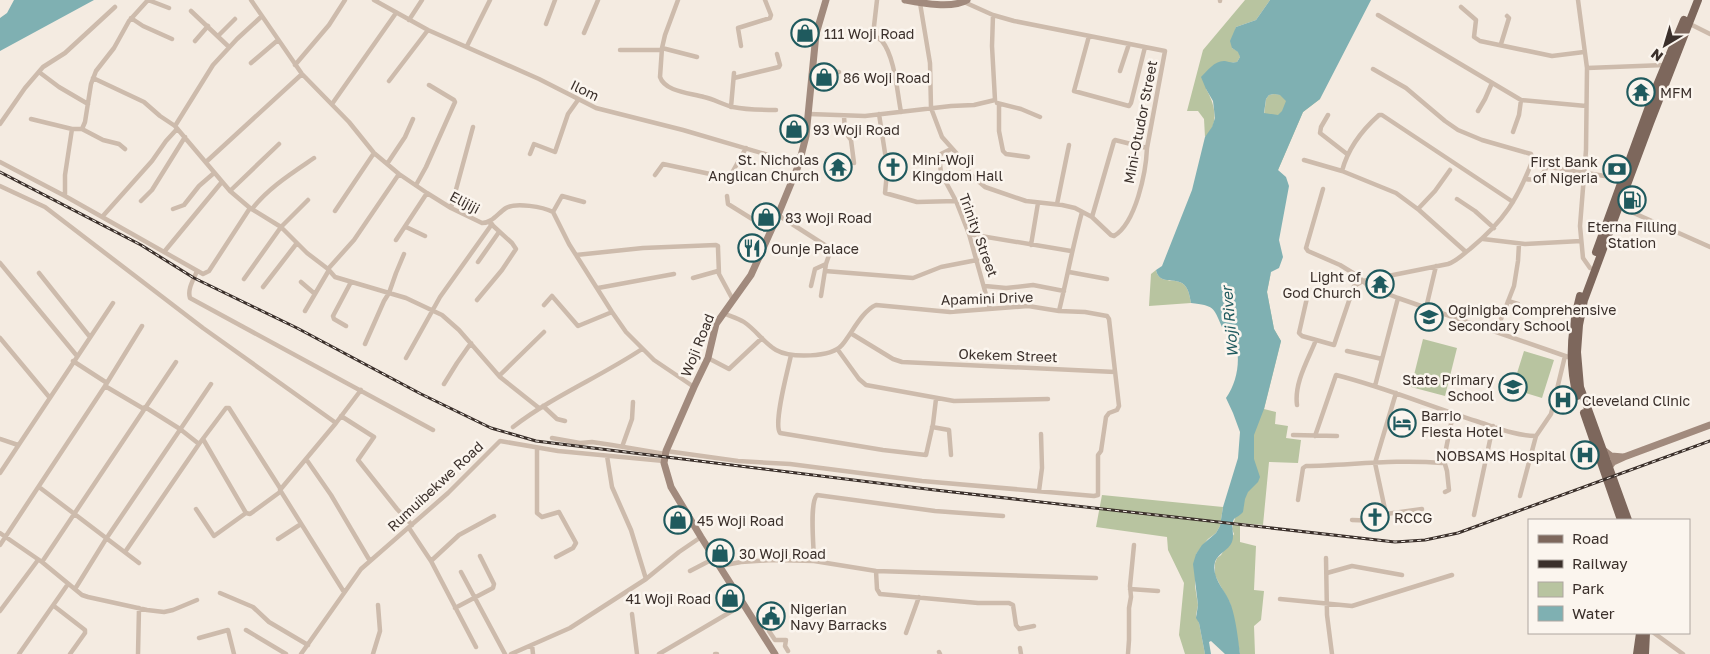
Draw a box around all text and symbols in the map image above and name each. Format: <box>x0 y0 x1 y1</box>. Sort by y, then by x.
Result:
shop icon: 111 Woji Road <box>790 18 820 48</box>
north arrow <box>1640 20 1690 70</box>
place label: 111 Woji Road <box>824 25 914 42</box>
text: N <box>1647 46 1666 66</box>
street label: Mini-Otudor Street <box>1120 59 1160 185</box>
shop icon: 86 Woji Road <box>809 62 839 92</box>
place label: 86 Woji Road <box>843 69 930 86</box>
street label: Ilom <box>568 76 602 104</box>
temple icon: MFM <box>1626 77 1656 107</box>
place label: MFM <box>1660 84 1692 101</box>
shop icon: 93 Woji Road <box>779 114 809 144</box>
place label: 93 Woji Road <box>813 121 900 138</box>
place label: St. Nicholas Anglican Church <box>708 151 819 184</box>
place label: Mini-Woji Kingdom Hall <box>912 151 1003 184</box>
temple icon: St. Nicholas Anglican Church <box>823 152 853 182</box>
church icon: Mini-Woji Kingdom Hall <box>878 152 908 182</box>
place label: First Bank of Nigeria <box>1530 153 1598 186</box>
bank icon: First Bank of Nigeria <box>1602 154 1632 184</box>
fuel station icon: Eterna Filling Station <box>1617 185 1647 215</box>
street label: Elijiji <box>447 187 483 217</box>
street label: Trinity Street <box>956 191 1002 279</box>
shop icon: 83 Woji Road <box>751 202 781 232</box>
place label: 83 Woji Road <box>785 209 872 226</box>
place label: Eterna Filling Station <box>1587 218 1677 251</box>
restaurant icon: Ounje Palace <box>737 233 767 263</box>
place label: Ounje Palace <box>771 240 859 257</box>
place label: Light of God Church <box>1282 268 1361 301</box>
temple icon: Light of God Church <box>1365 269 1395 299</box>
water label: Woji River <box>1217 283 1242 358</box>
street label: Apamini Drive <box>940 288 1034 308</box>
place label: Oginigba Comprehensive Secondary School <box>1448 301 1616 334</box>
school or university icon: Oginigba Comprehensive Secondary School <box>1414 302 1444 332</box>
street label: Woji Road <box>677 311 717 379</box>
street label: Okekem Street <box>958 345 1058 365</box>
place label: State Primary School <box>1402 371 1494 404</box>
school or university icon: State Primary School <box>1498 372 1528 402</box>
hospital icon: Cleveland Clinic <box>1548 385 1578 415</box>
place label: Cleveland Clinic <box>1582 392 1691 409</box>
place label: Barrio Fiesta Hotel <box>1421 407 1503 440</box>
hotel icon: Barrio Fiesta Hotel <box>1387 408 1417 438</box>
street label: Rumuibekwe Road <box>384 437 486 535</box>
hospital icon: NOBSAMS Hospital <box>1570 440 1600 470</box>
place label: NOBSAMS Hospital <box>1436 447 1566 464</box>
church icon: RCCG <box>1360 502 1390 532</box>
shop icon: 45 Woji Road <box>663 505 693 535</box>
place label: RCCG <box>1394 509 1433 526</box>
place label: 45 Woji Road <box>697 512 784 529</box>
legend <box>1528 519 1690 634</box>
text: Road <box>1572 529 1609 547</box>
shop icon: 30 Woji Road <box>705 538 735 568</box>
place label: 30 Woji Road <box>739 545 826 562</box>
text: Railway <box>1572 554 1628 572</box>
text: Park <box>1572 579 1605 597</box>
shop icon: 41 Woji Road <box>715 583 745 613</box>
place label: 41 Woji Road <box>626 590 711 607</box>
place label: Nigerian Navy Barracks <box>790 600 887 633</box>
public building icon: Nigerian Navy Barracks <box>756 601 786 631</box>
text: Water <box>1572 604 1615 622</box>

